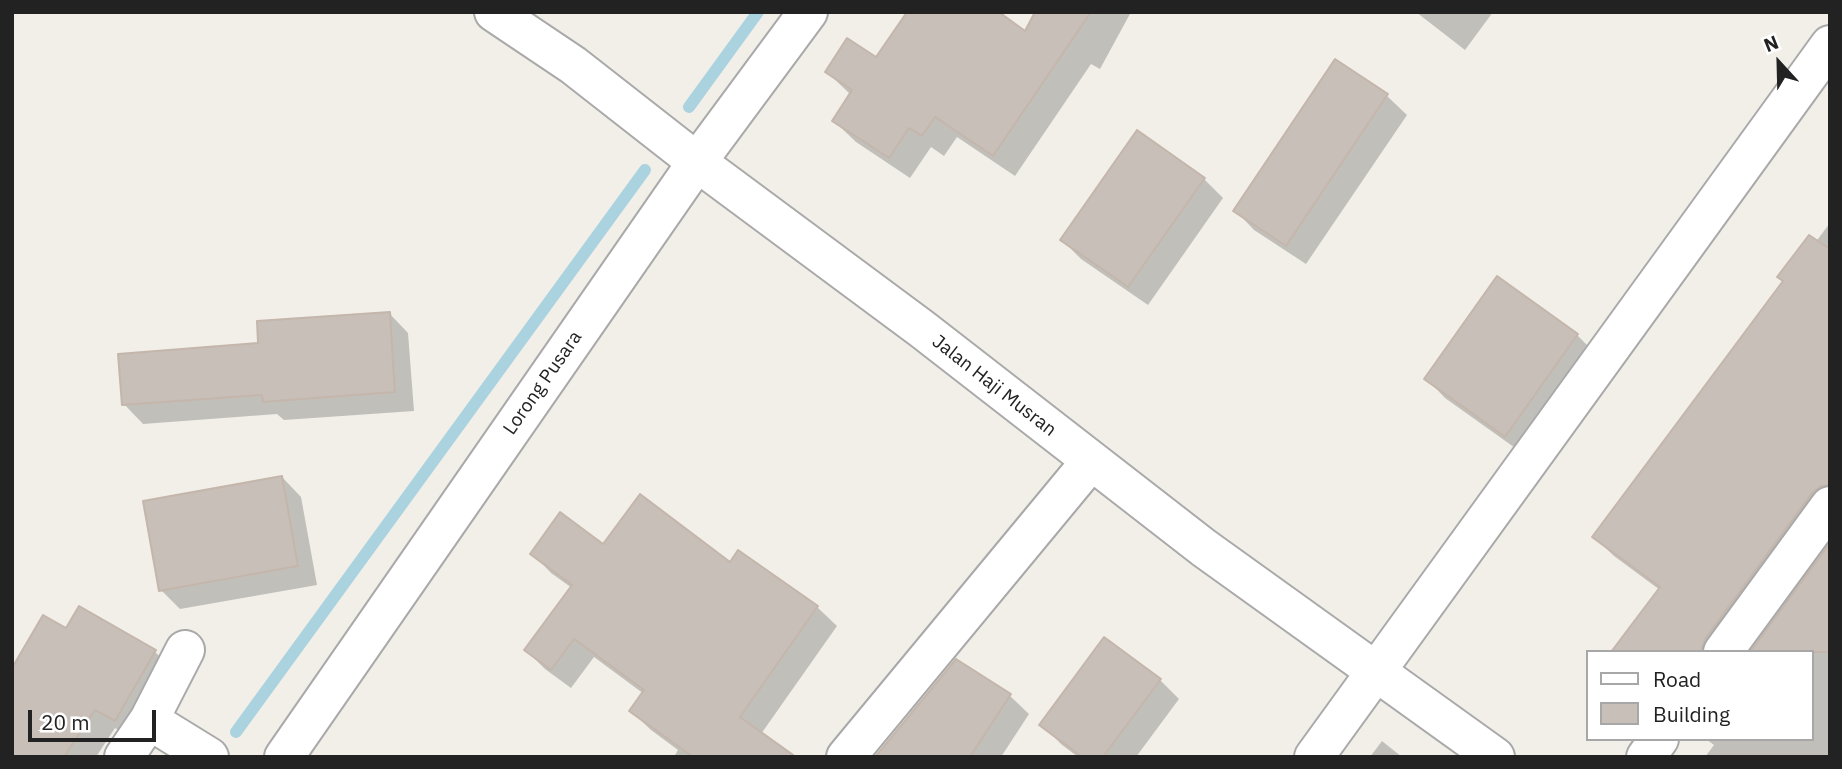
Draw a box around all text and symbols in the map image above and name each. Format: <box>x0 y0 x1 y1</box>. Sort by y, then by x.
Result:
north arrow <box>1744 28 1814 98</box>
text: N <box>1760 30 1782 57</box>
street label: Lorong Pusara <box>499 327 587 439</box>
street label: Jalan Haji Musran <box>927 330 1061 442</box>
legend <box>1587 650 1814 741</box>
text: Road <box>1653 665 1701 693</box>
scale bar <box>32 696 159 740</box>
text: Building <box>1653 700 1730 728</box>
text: 20 m <box>41 708 90 736</box>

